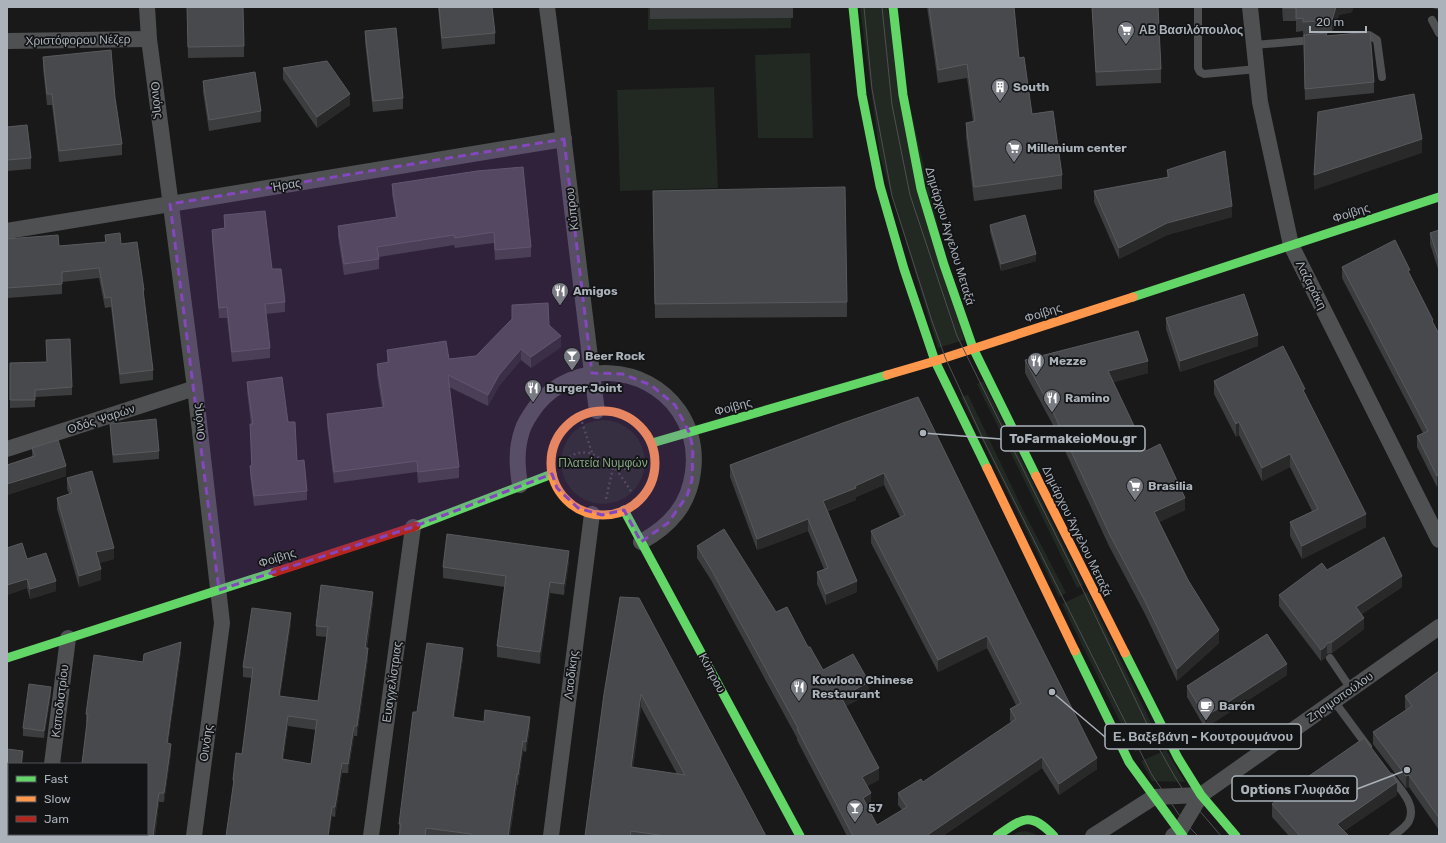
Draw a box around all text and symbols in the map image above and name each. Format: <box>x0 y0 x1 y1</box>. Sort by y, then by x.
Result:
scale bar <box>1310 8 1366 34</box>
text: 20 m <box>1316 15 1344 29</box>
supermarket icon: ΑΒ Βασιλόπουλος <box>1116 20 1136 45</box>
place label: ΑΒ Βασιλόπουλος <box>1139 23 1243 37</box>
street label: Χριστόφορου Νέζερ <box>25 32 131 48</box>
building icon: South <box>990 77 1010 102</box>
place label: South <box>1013 80 1050 94</box>
street label: Οινόης <box>148 81 166 119</box>
supermarket icon: Millenium center <box>1004 138 1024 163</box>
place label: Millenium center <box>1027 141 1127 155</box>
street label: Δημάρχου Άγγελου Μεταξά <box>922 165 978 307</box>
street label: Ήρας <box>269 176 302 194</box>
street label: Κύπρου <box>562 187 582 231</box>
street label: Φοίβης <box>1331 200 1372 226</box>
street label: Λαζαράκη <box>1293 258 1329 312</box>
restaurant icon: Amigos <box>550 281 570 306</box>
place label: Amigos <box>573 284 618 298</box>
street label: Φοίβης <box>1023 300 1064 326</box>
bar icon: Beer Rock <box>562 346 582 371</box>
place label: Beer Rock <box>585 349 645 363</box>
restaurant icon: Mezze <box>1026 351 1046 376</box>
place label: Mezze <box>1049 354 1086 368</box>
restaurant icon: Burger Joint <box>523 378 543 403</box>
place label: Burger Joint <box>546 381 623 395</box>
restaurant icon: Ramino <box>1042 388 1062 413</box>
place label: Ramino <box>1065 391 1110 405</box>
street label: Φοίβης <box>713 395 754 419</box>
street label: Οδóς Ψαρών <box>65 401 137 437</box>
street label: Οινόης <box>190 403 208 441</box>
callout: ToFarmakeioMou.gr <box>1001 426 1145 451</box>
text: ToFarmakeioMou.gr <box>1009 431 1137 446</box>
park label: Πλατεία Νυμφών <box>558 456 648 470</box>
street label: Δημάρχου Άγγελου Μεταξά <box>1039 463 1115 599</box>
supermarket icon: Brasilia <box>1125 476 1145 501</box>
place label: Brasilia <box>1148 479 1193 493</box>
street label: Φοίβης <box>257 545 298 571</box>
street label: Ευαγγελίστριας <box>379 640 405 724</box>
street label: Λαοδίκης <box>561 649 581 700</box>
street label: Κύπρου <box>696 651 728 695</box>
street label: Καποδιστρίου <box>49 664 71 738</box>
street label: Ζησιμοπούλου <box>1304 669 1376 725</box>
place label: Kowloon Chinese Restaurant <box>812 673 913 701</box>
restaurant icon: Kowloon Chinese Restaurant <box>789 677 809 702</box>
cafe icon: Barón <box>1196 696 1216 721</box>
place label: Barón <box>1219 699 1255 713</box>
street label: Οινόης <box>196 723 216 762</box>
callout: Ε. Βαξεβάνη - Κουτρουμάνου <box>1105 724 1301 749</box>
text: Ε. Βαξεβάνη - Κουτρουμάνου <box>1113 729 1293 744</box>
legend <box>8 763 148 835</box>
text: Fast <box>44 772 68 786</box>
callout: Options Γλυφάδα <box>1232 776 1357 801</box>
text: Options Γλυφάδα <box>1240 782 1350 797</box>
text: Slow <box>44 792 71 806</box>
bar icon: 57 <box>845 798 865 823</box>
place label: 57 <box>868 801 883 815</box>
text: Jam <box>44 812 69 826</box>

